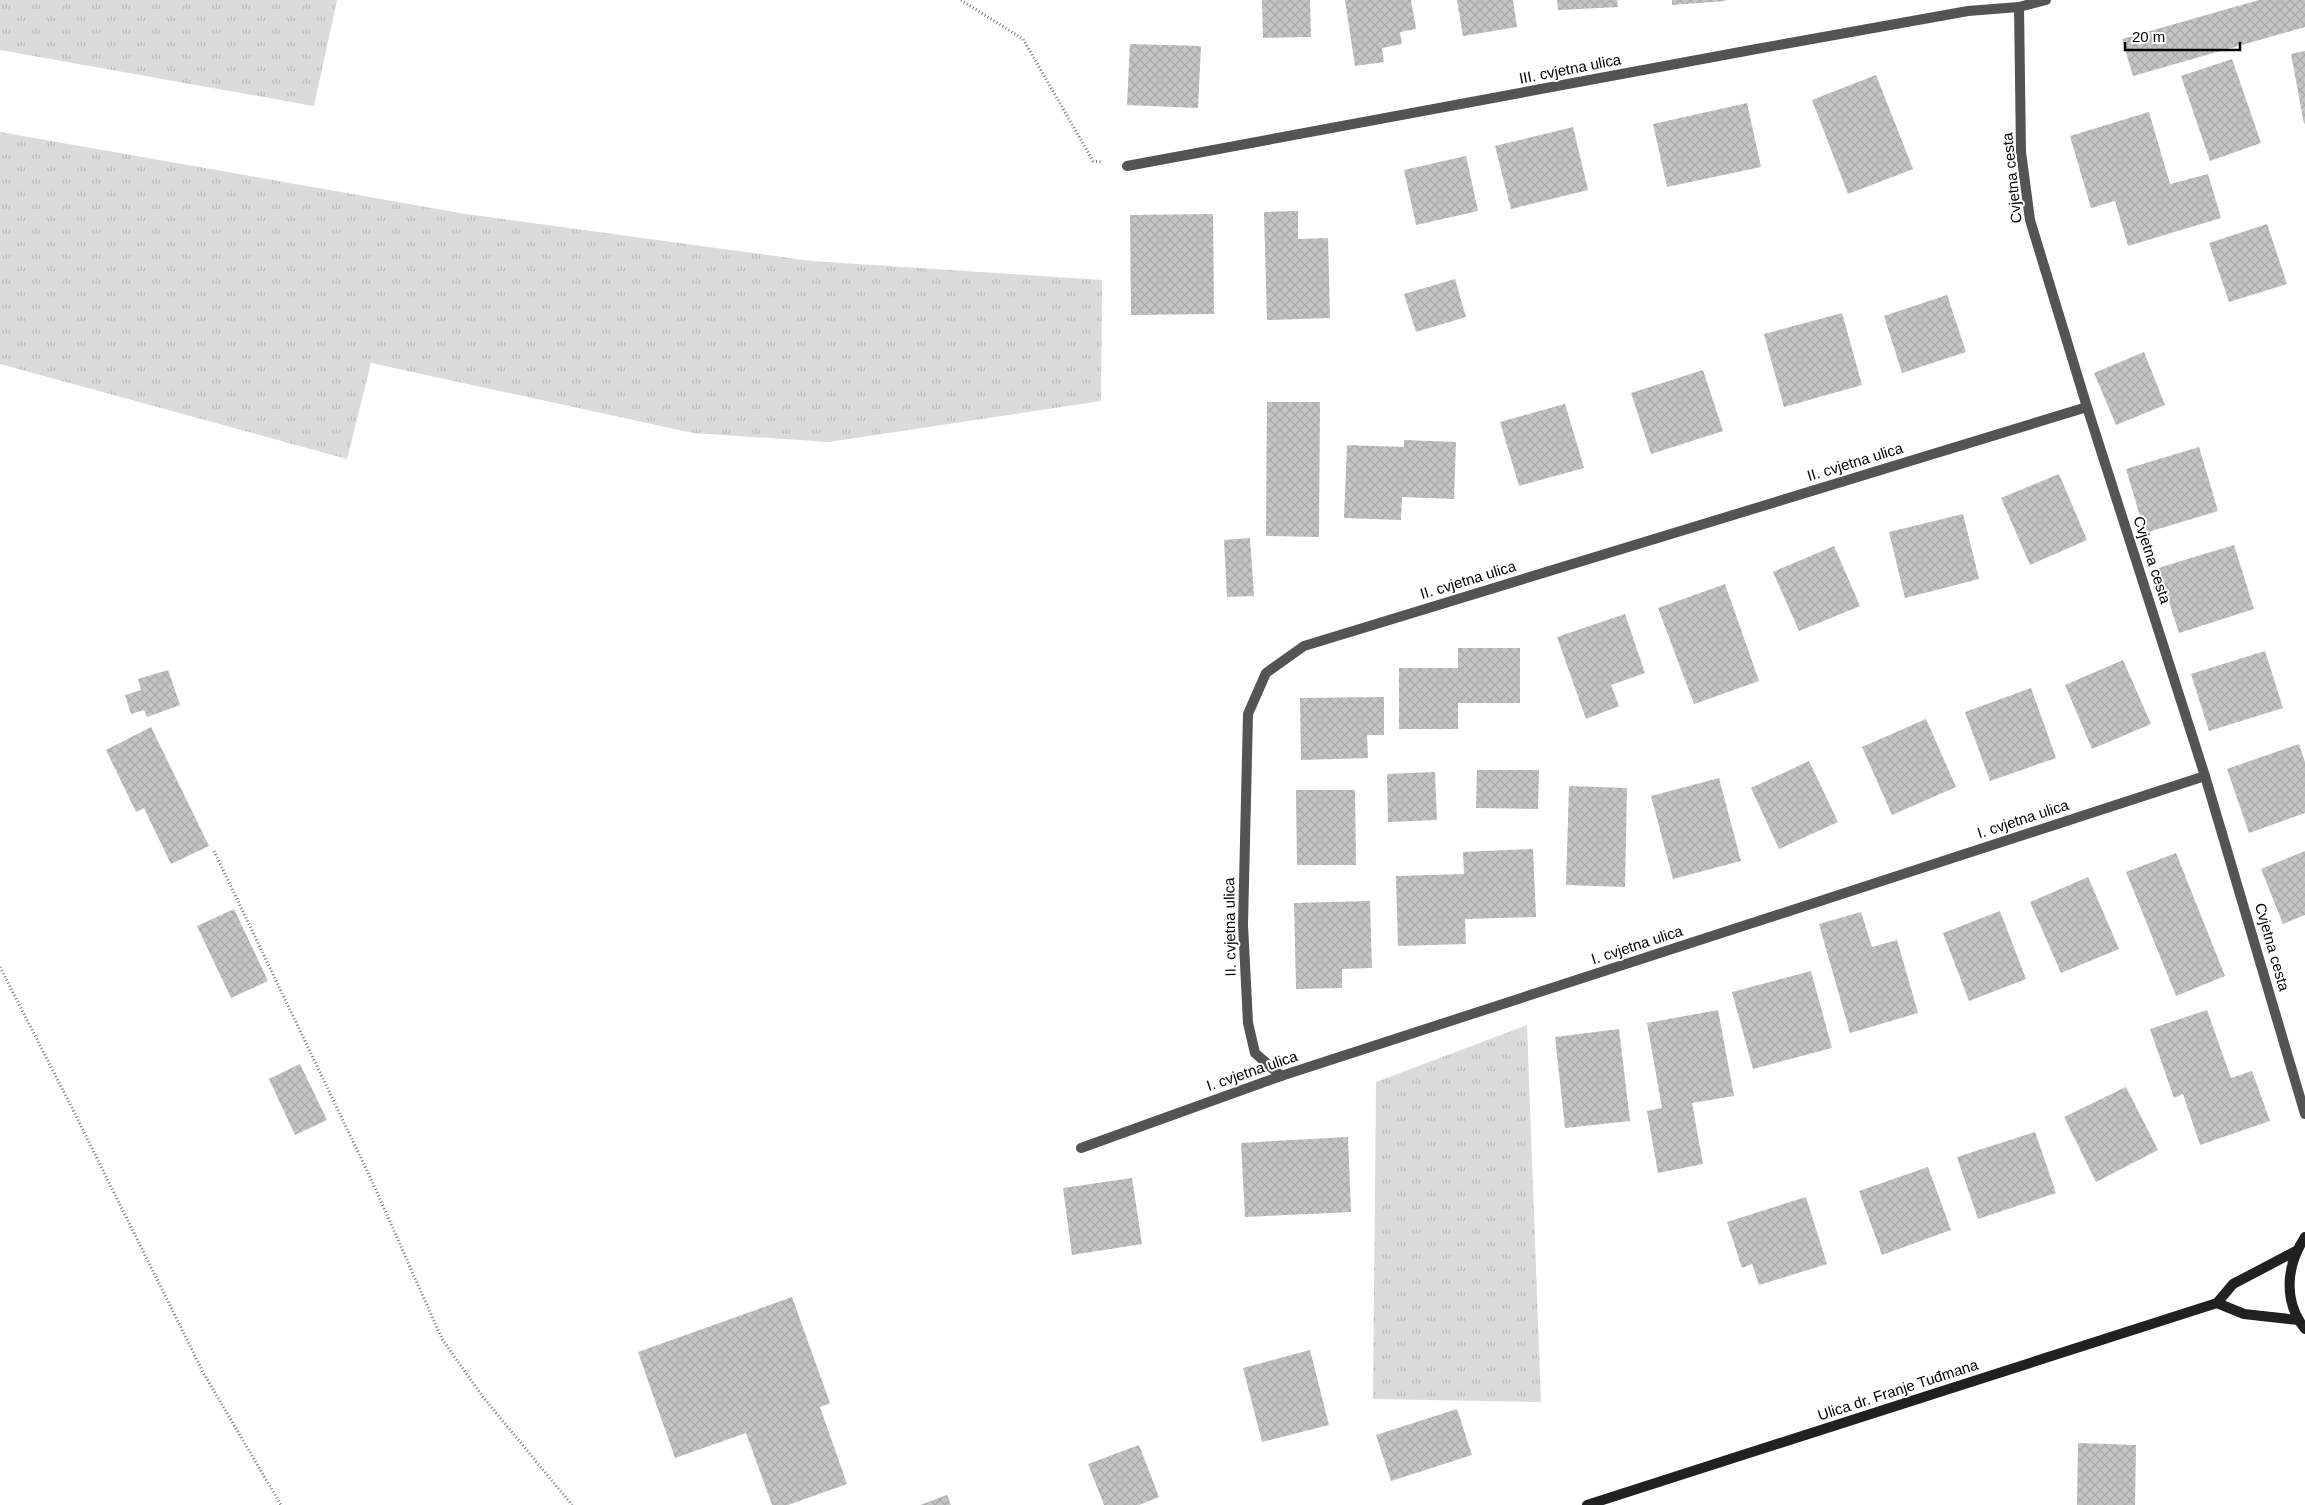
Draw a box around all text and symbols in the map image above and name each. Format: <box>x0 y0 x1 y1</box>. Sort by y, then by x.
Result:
scale bar <box>2125 20 2240 52</box>
text: 20 m <box>2132 28 2165 45</box>
street label: III. cvjetna ulica <box>1518 50 1623 87</box>
street label: Cvjetna cesta <box>1998 131 2025 224</box>
street label: II. cvjetna ulica <box>1805 439 1905 484</box>
street label: Cvjetna cesta <box>2130 514 2175 606</box>
street label: II. cvjetna ulica <box>1418 557 1518 602</box>
street label: I. cvjetna ulica <box>1975 796 2071 841</box>
street label: II. cvjetna ulica <box>1220 877 1239 977</box>
street label: Cvjetna cesta <box>2252 901 2293 994</box>
street label: I. cvjetna ulica <box>1589 922 1685 967</box>
street label: I. cvjetna ulica <box>1204 1047 1300 1094</box>
street label: Ulica dr. Franje Tuđmana <box>1816 1355 1981 1424</box>

